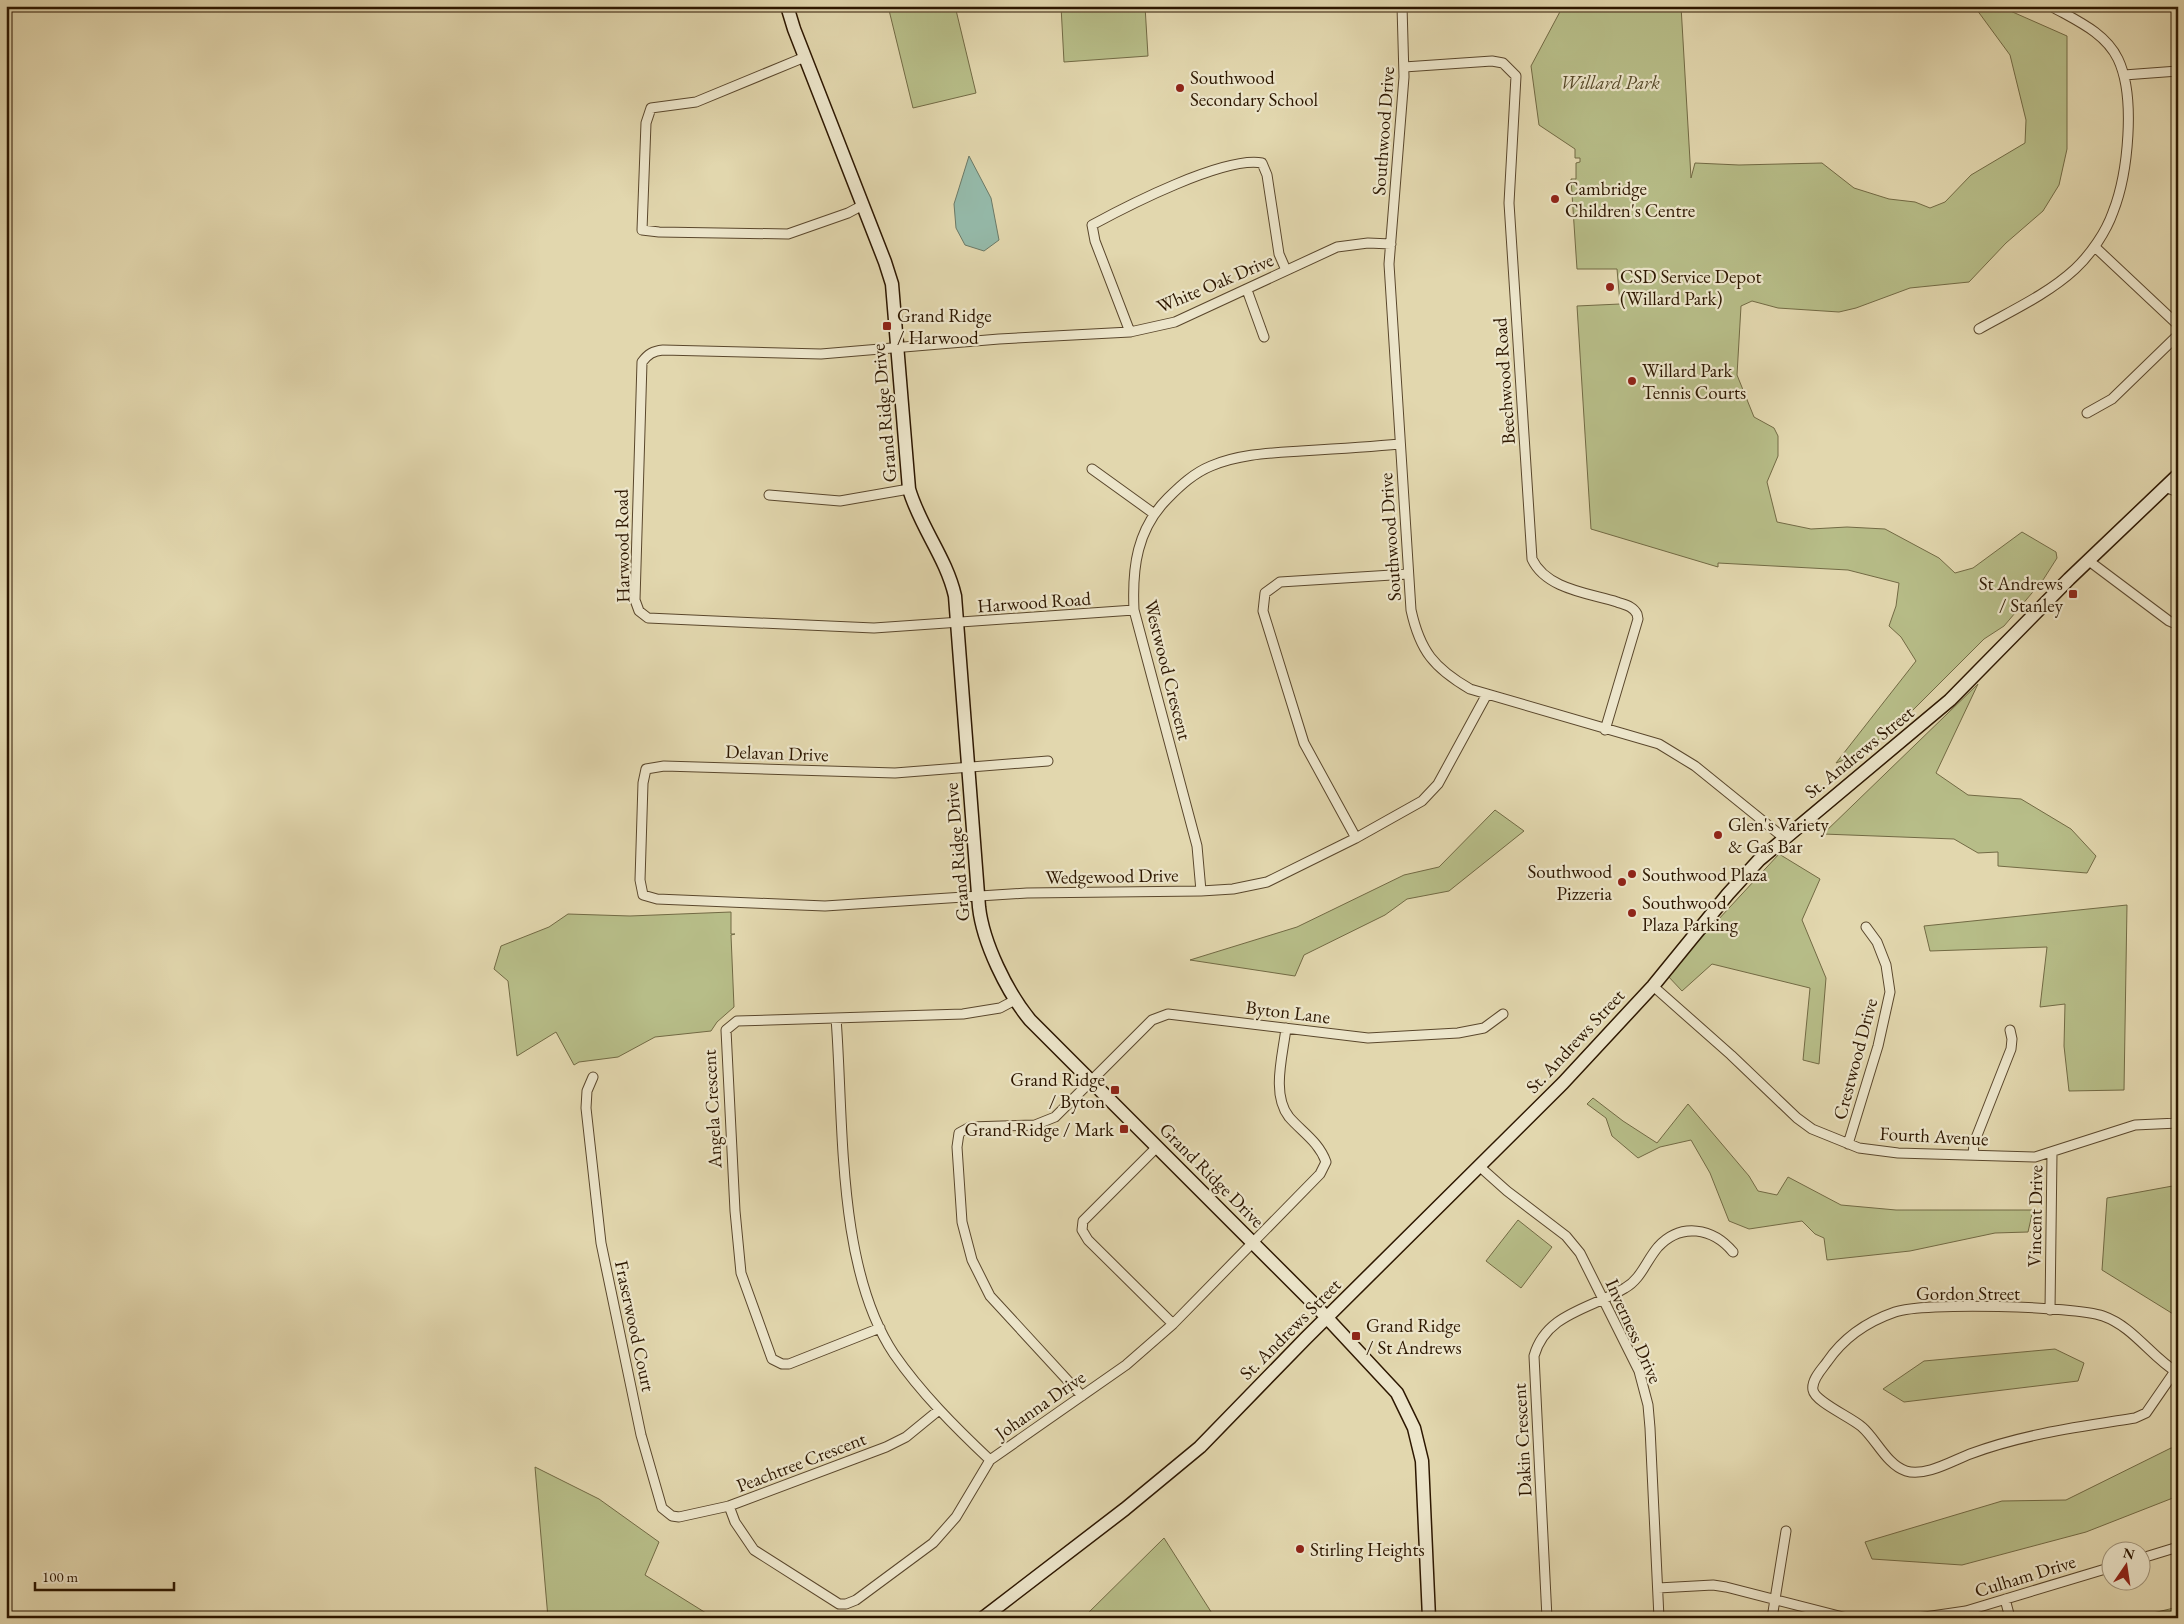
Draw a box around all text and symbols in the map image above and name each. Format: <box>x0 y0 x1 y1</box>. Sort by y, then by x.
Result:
place label: Southwood Secondary School <box>1190 65 1318 112</box>
street label: Southwood Drive <box>1366 66 1400 196</box>
park label: Willard Park <box>1560 70 1660 95</box>
marker: Southwood Secondary School <box>1174 82 1186 94</box>
place label: Cambridge Children's Centre <box>1565 176 1695 223</box>
marker: Cambridge Children's Centre <box>1549 193 1561 205</box>
street label: White Oak Drive <box>1153 247 1277 319</box>
place label: CSD Service Depot (Willard Park) <box>1620 264 1762 311</box>
marker: CSD Service Depot (Willard Park) <box>1604 281 1616 293</box>
place label: Grand Ridge / Harwood <box>897 303 992 350</box>
street label: Beechwood Road <box>1487 316 1521 445</box>
marker: Grand Ridge / Harwood <box>881 320 893 332</box>
street label: Grand Ridge Drive <box>865 343 903 483</box>
place label: Willard Park Tennis Courts <box>1642 358 1746 405</box>
marker: Willard Park Tennis Courts <box>1626 375 1638 387</box>
street label: Southwood Drive <box>1373 472 1407 602</box>
street label: Harwood Road <box>609 488 635 603</box>
place label: St Andrews / Stanley <box>1979 571 2064 618</box>
street label: Harwood Road <box>976 586 1092 618</box>
marker: St Andrews / Stanley <box>2067 588 2079 600</box>
street label: Westwood Crescent <box>1138 597 1198 743</box>
street label: St. Andrews Street <box>1799 700 1919 804</box>
street label: Delavan Drive <box>725 739 829 767</box>
street label: Grand Ridge Drive <box>938 782 976 922</box>
place label: Glen's Variety & Gas Bar <box>1728 812 1829 859</box>
marker: Glen's Variety & Gas Bar <box>1712 829 1724 841</box>
place label: Southwood Pizzeria <box>1528 859 1612 906</box>
street label: Wedgewood Drive <box>1045 862 1179 890</box>
place label: Southwood Plaza <box>1642 862 1768 887</box>
marker: Southwood Plaza <box>1626 868 1638 880</box>
marker: Southwood Pizzeria <box>1616 876 1628 888</box>
place label: Southwood Plaza Parking <box>1642 890 1739 937</box>
marker: Southwood Plaza Parking <box>1626 907 1638 919</box>
street label: St. Andrews Street <box>1520 983 1630 1099</box>
street label: Byton Lane <box>1244 994 1332 1030</box>
street label: Crestwood Drive <box>1827 996 1883 1122</box>
street label: Angela Crescent <box>696 1049 728 1170</box>
place label: Grand Ridge / Byton <box>1010 1067 1105 1114</box>
marker: Grand Ridge / Byton <box>1109 1084 1121 1096</box>
place label: Grand Ridge / Mark <box>965 1117 1115 1142</box>
street label: Grand Ridge Drive <box>1154 1117 1270 1233</box>
street label: Fourth Avenue <box>1879 1121 1989 1151</box>
marker: Grand Ridge / Mark <box>1118 1123 1130 1135</box>
street label: Vincent Drive <box>2022 1165 2048 1267</box>
street label: Fraserwood Court <box>609 1258 661 1394</box>
street label: St. Andrews Street <box>1234 1273 1346 1385</box>
street label: Inverness Drive <box>1600 1275 1668 1387</box>
street label: Gordon Street <box>1916 1281 2020 1306</box>
place label: Grand Ridge / St Andrews <box>1366 1313 1462 1360</box>
marker: Grand Ridge / St Andrews <box>1350 1330 1362 1342</box>
street label: Johanna Drive <box>988 1365 1090 1446</box>
street label: Dakin Crescent <box>1507 1383 1537 1497</box>
street label: Peachtree Crescent <box>733 1426 869 1498</box>
place label: Stirling Heights <box>1310 1537 1425 1562</box>
north arrow <box>2102 1542 2152 1592</box>
marker: Stirling Heights <box>1294 1543 1306 1555</box>
text: N <box>2121 1543 2137 1564</box>
street label: Culham Drive <box>1971 1549 2079 1603</box>
scale bar <box>35 1559 174 1591</box>
text: 100 m <box>42 1567 79 1586</box>

